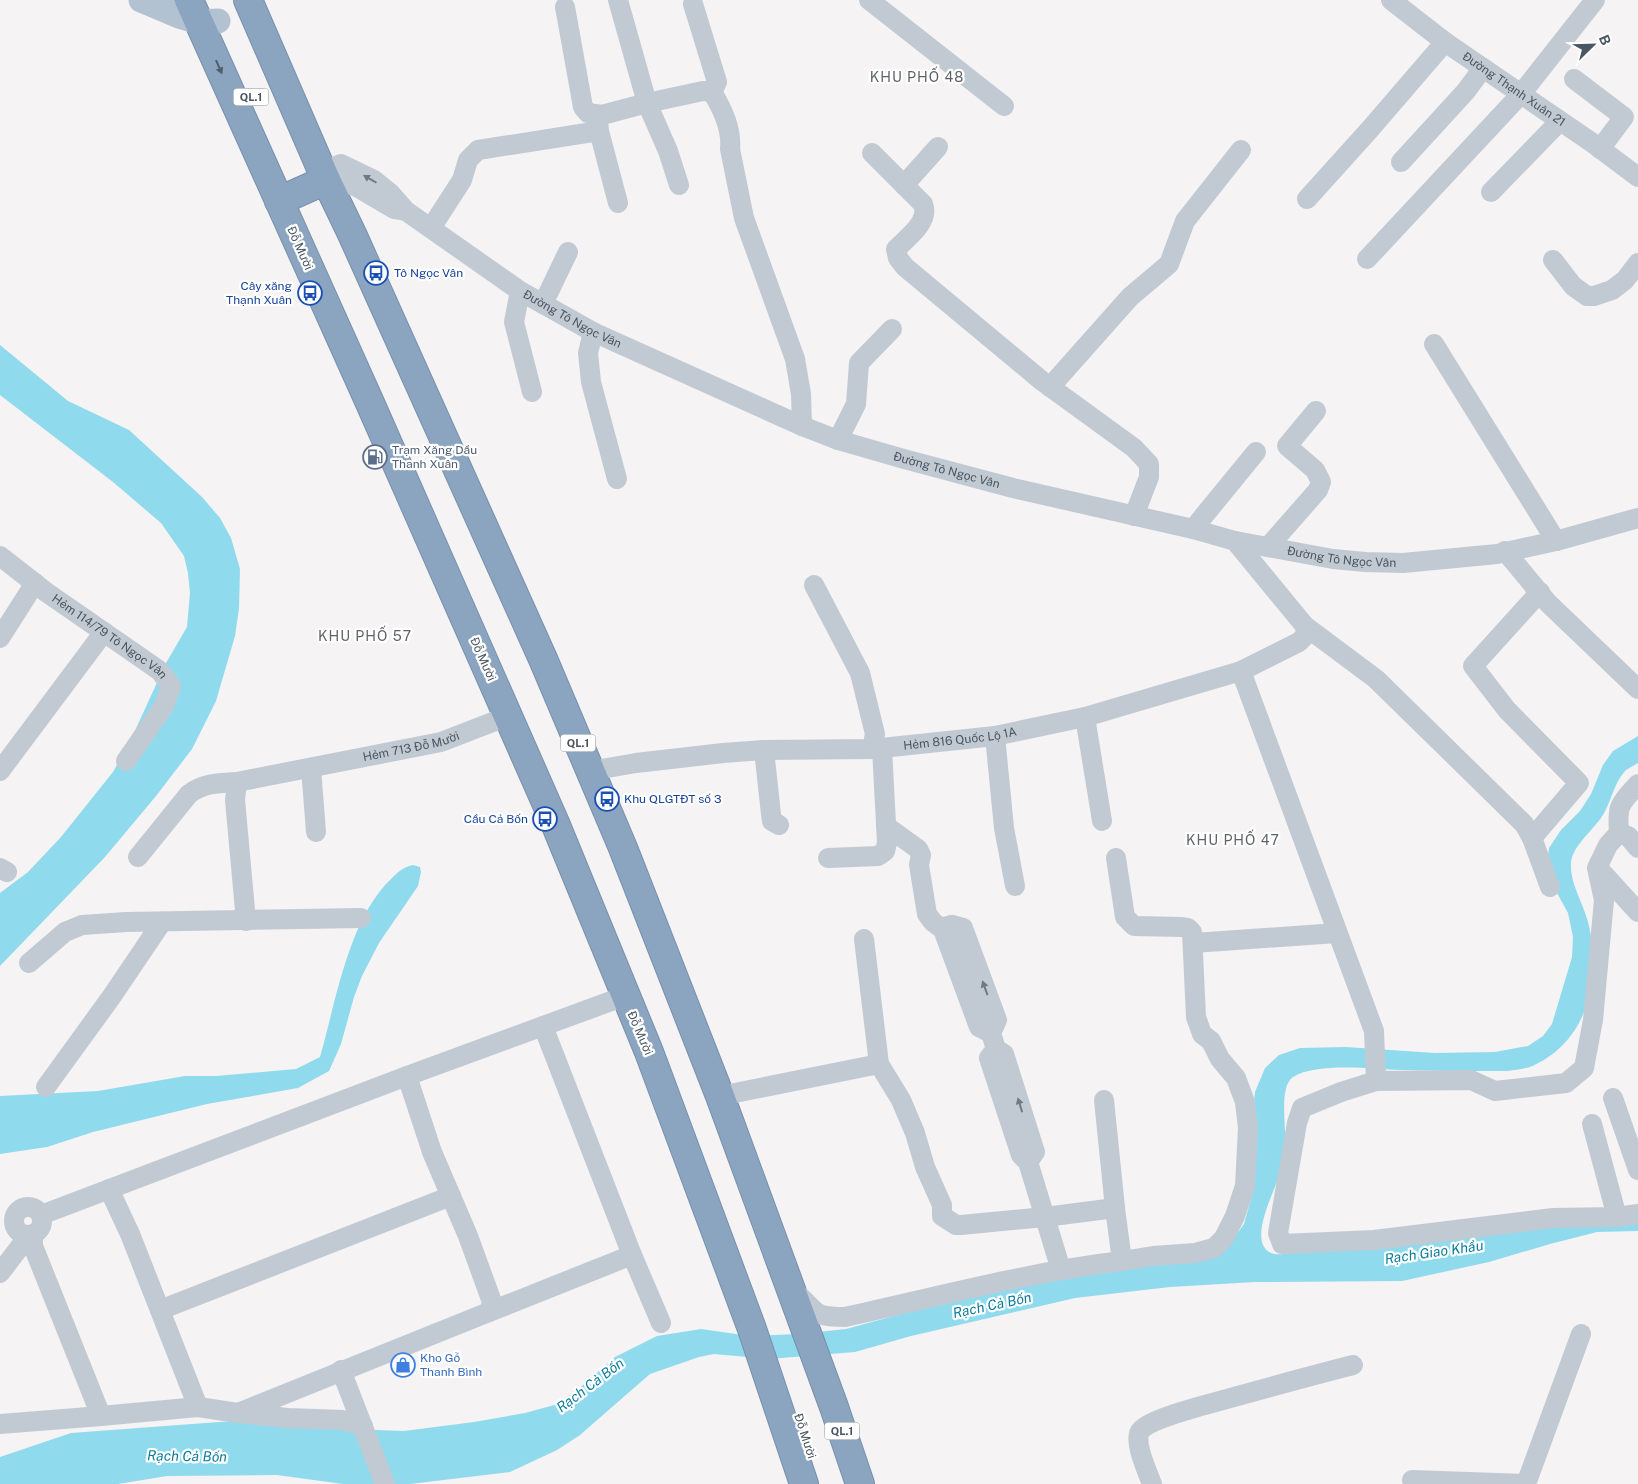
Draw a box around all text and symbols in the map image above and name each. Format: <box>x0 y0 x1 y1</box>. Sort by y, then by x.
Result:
north arrow <box>1568 20 1618 70</box>
text: B <box>1596 32 1614 47</box>
street label: Đường Thạnh Xuân 21 <box>1460 49 1568 129</box>
one-way arrow <box>215 60 223 74</box>
district label: KHU PHỐ 48 <box>870 66 964 85</box>
road number: QL.1 <box>234 88 268 105</box>
one-way arrow <box>362 175 377 183</box>
street label: Đỗ Mười <box>284 224 316 272</box>
bus stop icon: Tô Ngọc Vân <box>363 260 389 286</box>
place label: Tô Ngọc Vân <box>394 266 463 280</box>
place label: Cây xăng Thạnh Xuân <box>226 279 292 307</box>
bus stop icon: Cây xăng Thạnh Xuân <box>297 280 323 306</box>
street label: Đường Tô Ngọc Vân <box>520 287 624 351</box>
place label: Trạm Xăng Dầu Thanh Xuân <box>392 443 477 471</box>
fuel station icon: Trạm Xăng Dầu Thanh Xuân <box>362 444 388 470</box>
street label: Đường Tô Ngọc Vân <box>892 449 1002 491</box>
street label: Đường Tô Ngọc Vân <box>1286 544 1396 570</box>
street label: Hẻm 114/79 Tô Ngọc Vân <box>49 591 170 681</box>
district label: KHU PHỐ 57 <box>318 625 412 644</box>
street label: Đỗ Mười <box>467 635 499 683</box>
street label: Hẻm 816 Quốc Lộ 1A <box>903 725 1018 753</box>
street label: Hẻm 713 Đỗ Mười <box>362 729 461 764</box>
road number: QL.1 <box>560 734 596 751</box>
bus stop icon: Khu QLGTĐT số 3 <box>594 786 620 812</box>
place label: Khu QLGTĐT số 3 <box>624 792 722 806</box>
bus stop icon: Cầu Cả Bốn <box>532 806 558 832</box>
place label: Cầu Cả Bốn <box>464 812 528 826</box>
district label: KHU PHỐ 47 <box>1186 829 1280 848</box>
one-way arrow <box>981 980 988 995</box>
street label: Đỗ Mười <box>624 1009 656 1057</box>
one-way arrow <box>1016 1098 1024 1113</box>
water label: Rạch Giao Khẩu <box>1384 1237 1485 1267</box>
water label: Rạch Cả Bốn <box>951 1289 1033 1321</box>
place label: Kho Gỗ Thanh Bình <box>420 1351 482 1379</box>
shop icon: Kho Gỗ Thanh Bình <box>390 1352 416 1378</box>
water label: Rạch Cả Bốn <box>553 1354 627 1415</box>
street label: Đỗ Mười <box>791 1412 819 1460</box>
road number: QL.1 <box>824 1422 860 1440</box>
water label: Rạch Cả Bốn <box>147 1447 227 1465</box>

